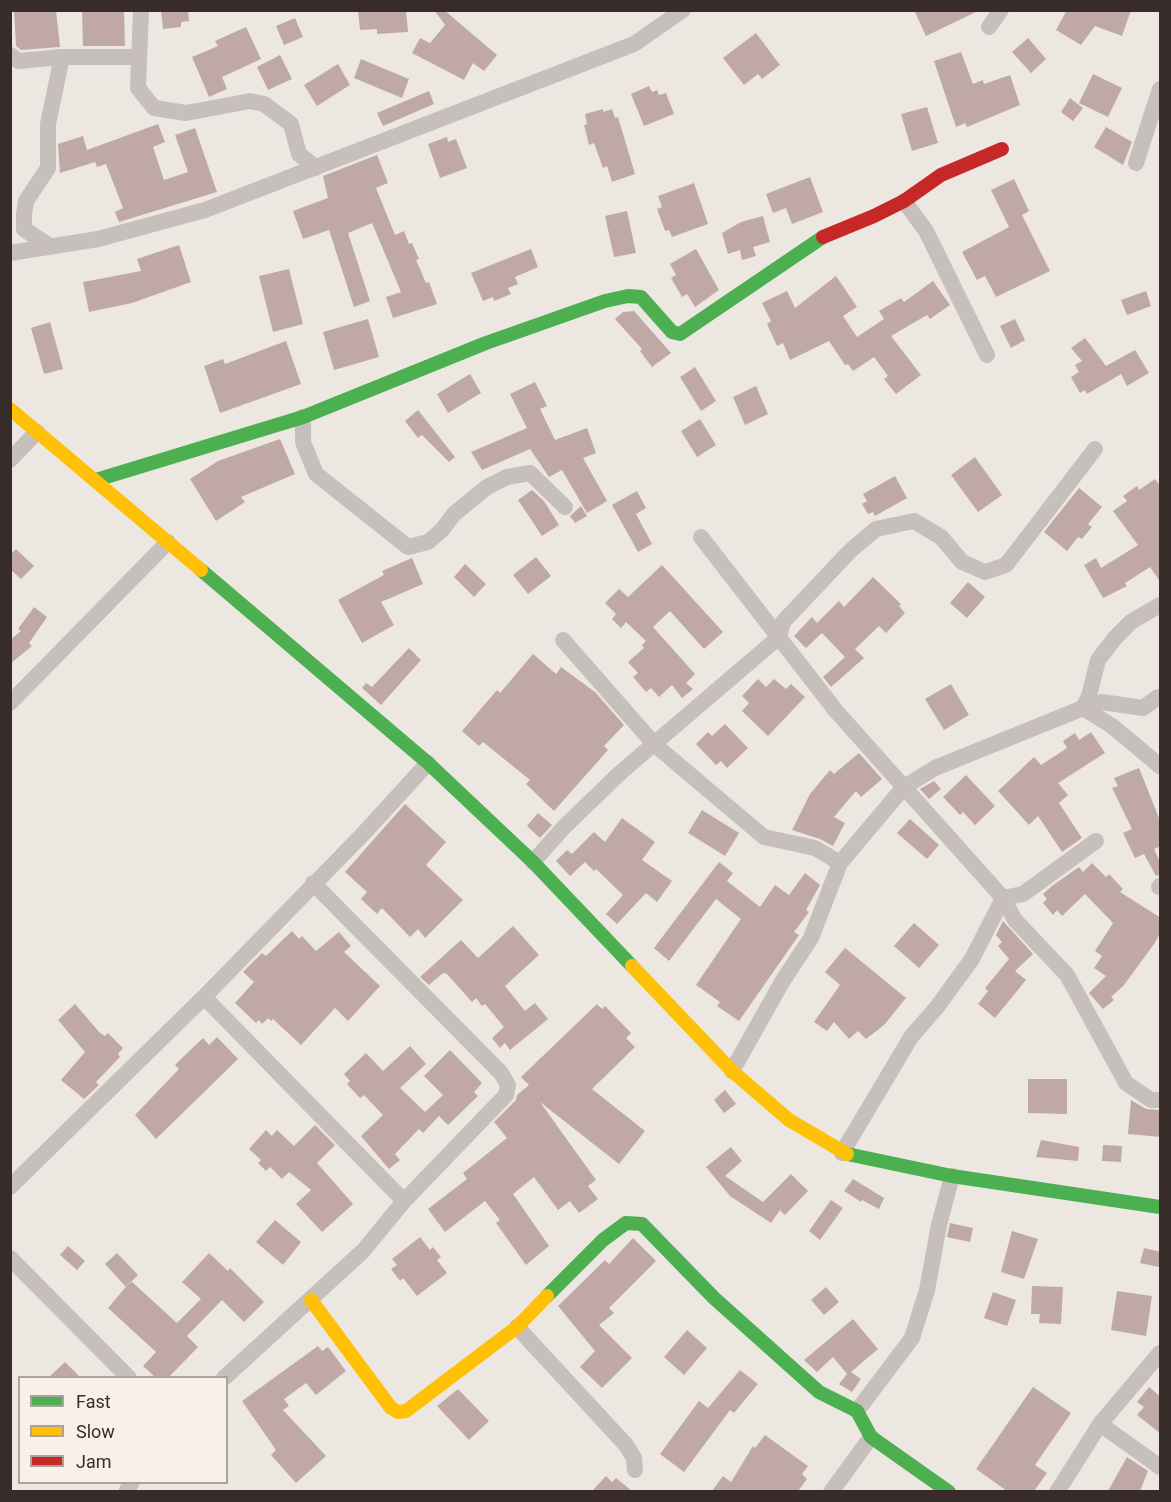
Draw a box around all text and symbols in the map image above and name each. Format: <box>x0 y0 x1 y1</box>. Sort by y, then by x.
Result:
legend <box>18 1376 228 1484</box>
text: Fast <box>76 1391 111 1412</box>
text: Slow <box>76 1421 115 1442</box>
text: Jam <box>76 1451 112 1472</box>

